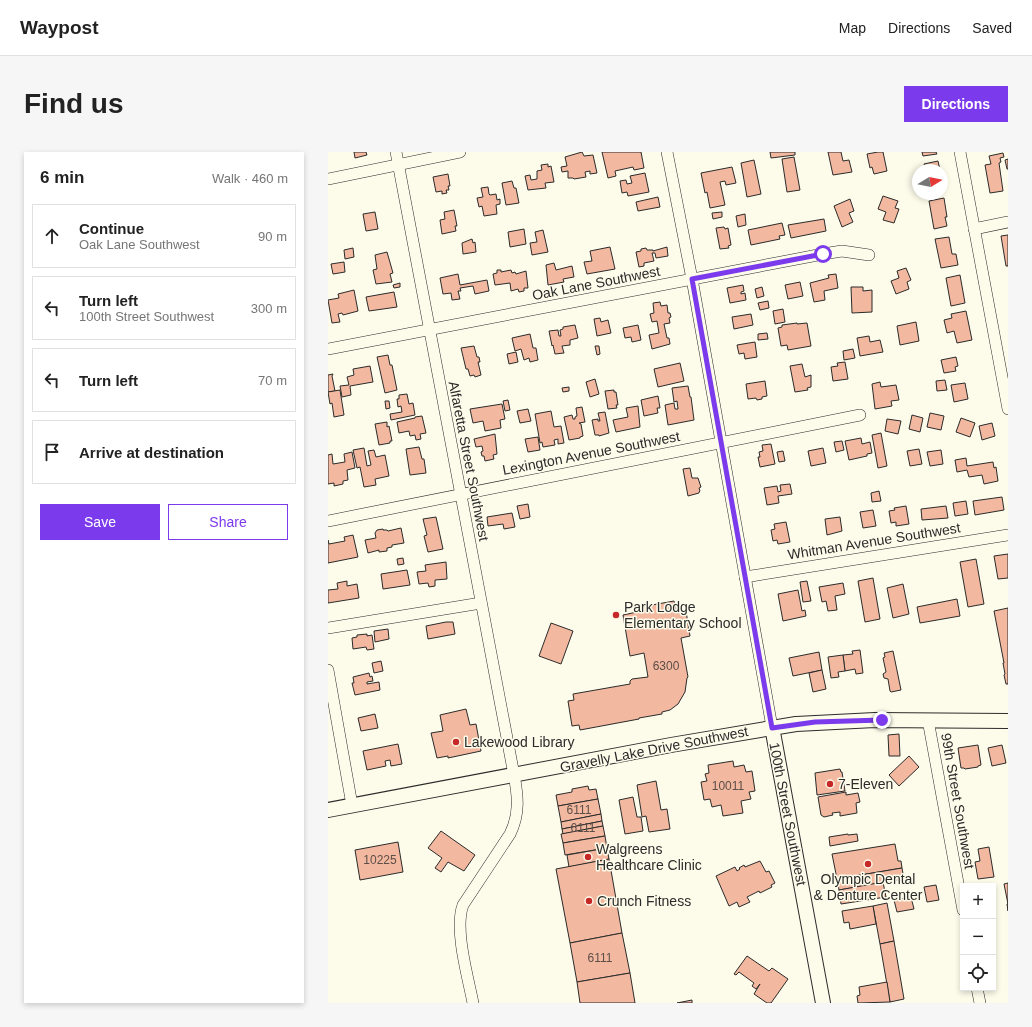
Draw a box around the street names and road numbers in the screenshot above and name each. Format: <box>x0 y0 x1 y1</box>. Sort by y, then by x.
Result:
street label: Oak Lane Southwest <box>531 263 661 303</box>
street label: Alfaretta Street Southwest <box>446 380 492 542</box>
street label: Lexington Avenue Southwest <box>501 428 681 478</box>
street label: Whitman Avenue Southwest <box>786 519 962 563</box>
street label: Gravelly Lake Drive Southwest <box>559 723 750 775</box>
street label: 99th Street Southwest <box>938 732 978 870</box>
street label: 100th Street Southwest <box>766 741 810 887</box>

